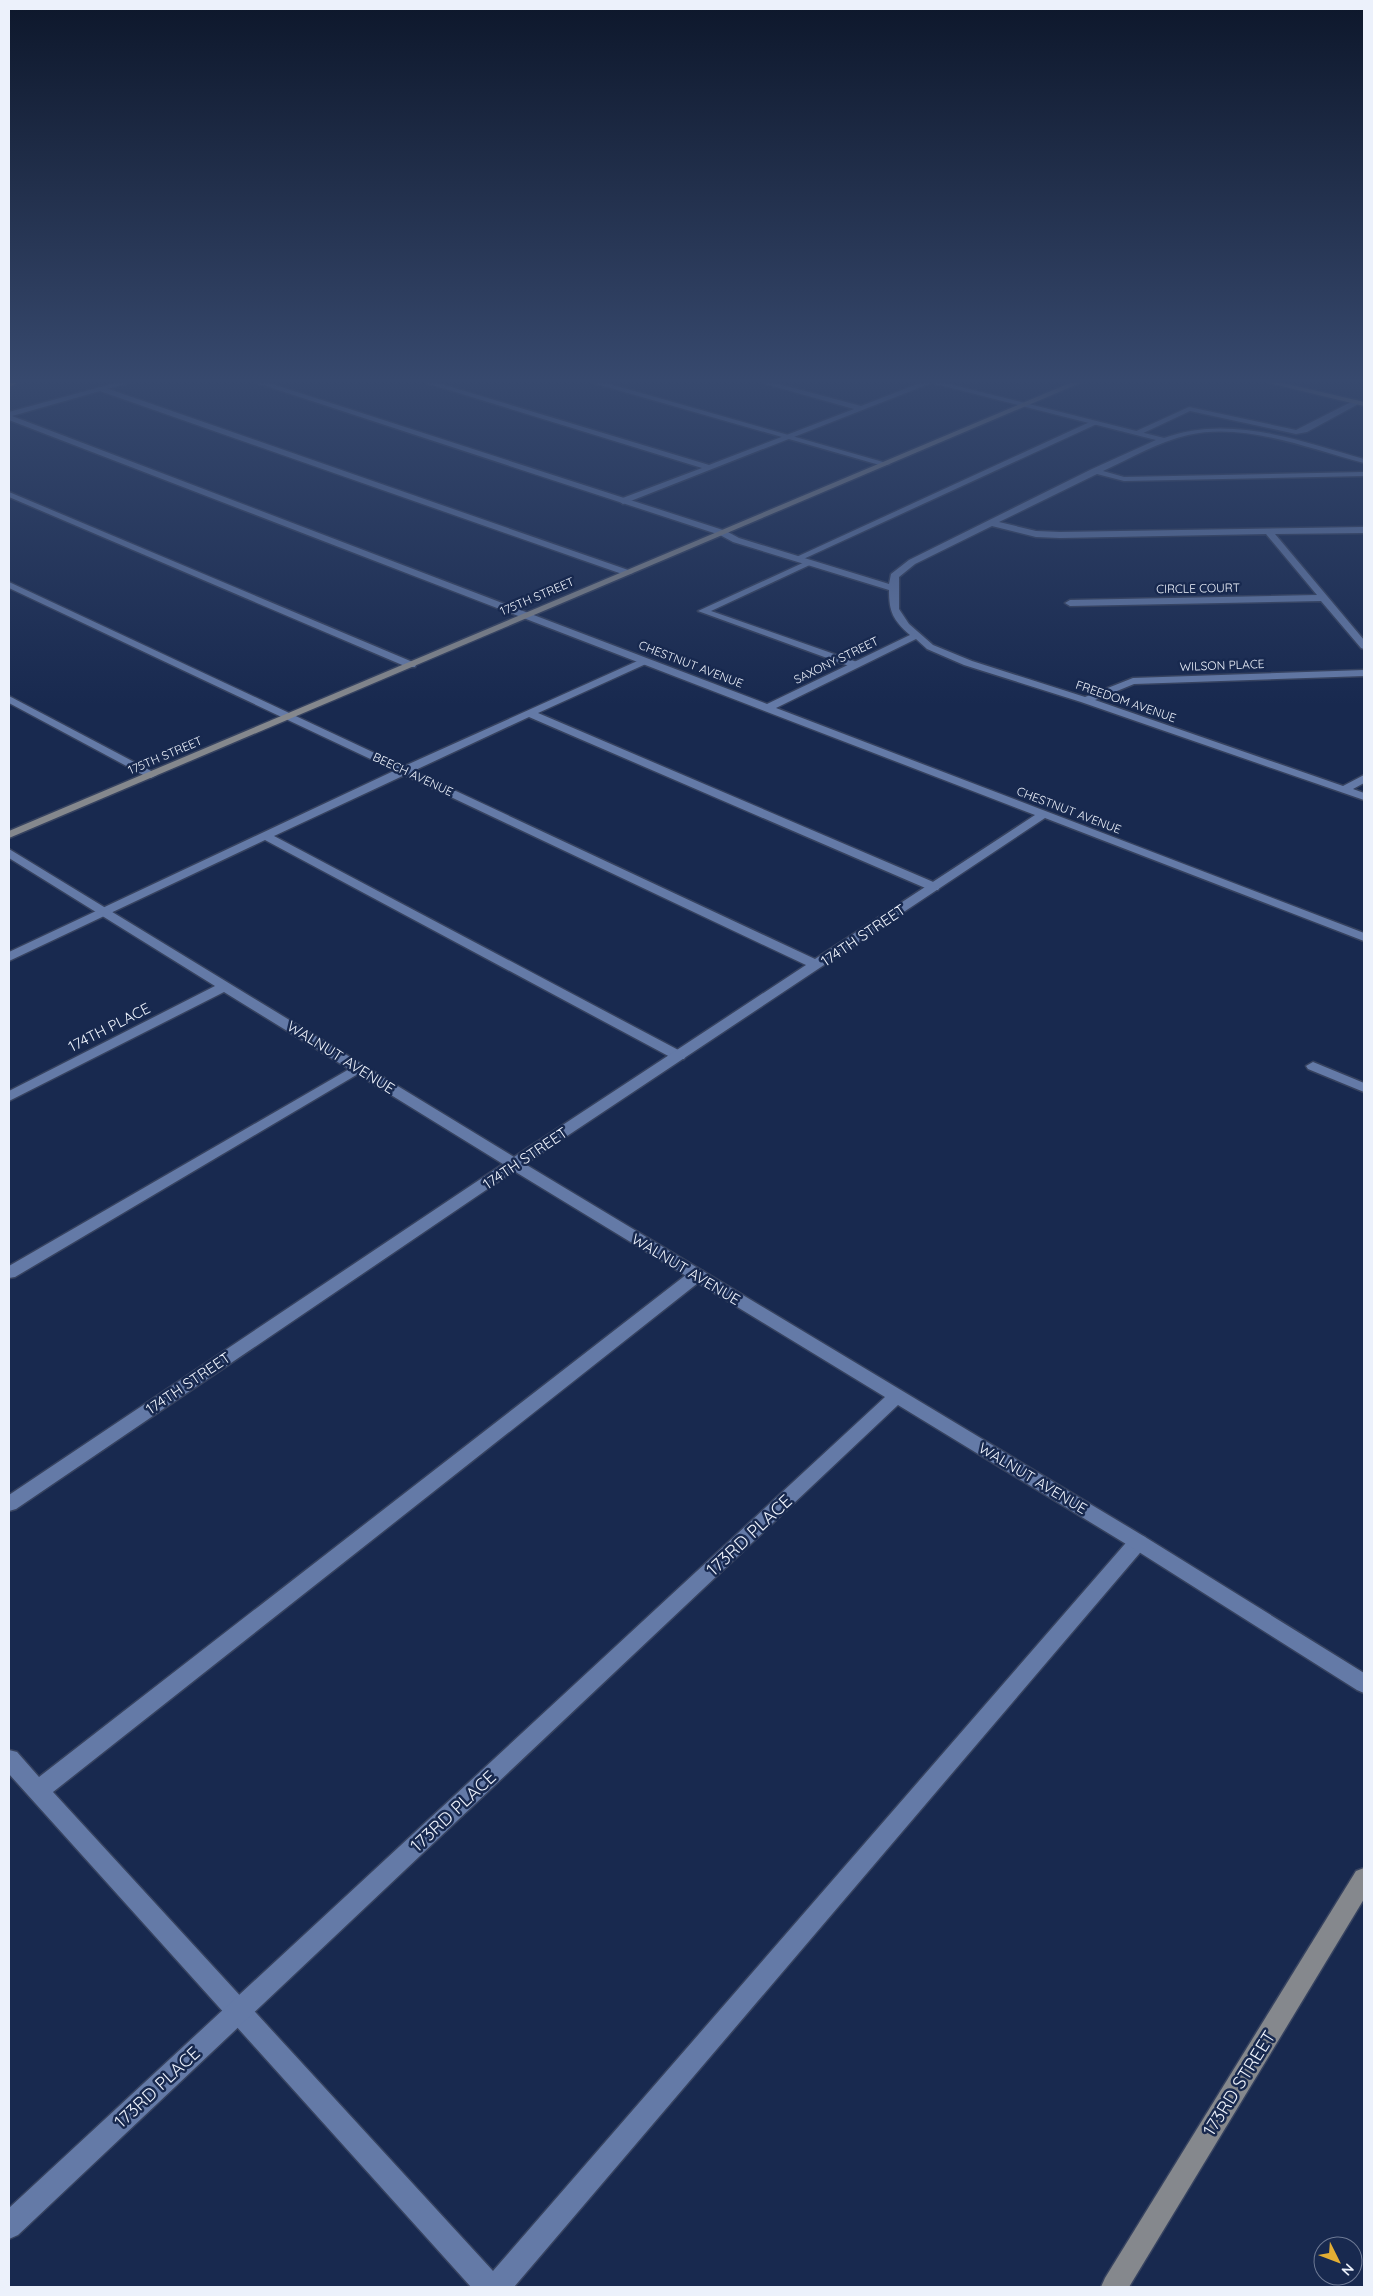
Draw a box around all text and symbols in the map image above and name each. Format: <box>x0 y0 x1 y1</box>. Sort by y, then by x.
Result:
street label: 175TH STREET <box>498 574 576 618</box>
street label: CIRCLE COURT <box>1156 580 1240 596</box>
street label: SAXONY STREET <box>791 633 881 687</box>
street label: CHESTNUT AVENUE <box>637 637 746 691</box>
street label: WILSON PLACE <box>1179 656 1265 674</box>
street label: FREEDOM AVENUE <box>1074 677 1178 725</box>
street label: 175TH STREET <box>126 733 204 777</box>
street label: BEECH AVENUE <box>371 749 456 799</box>
street label: CHESTNUT AVENUE <box>1015 783 1124 837</box>
street label: 174TH STREET <box>817 900 909 970</box>
street label: 174TH PLACE <box>65 998 153 1056</box>
street label: WALNUT AVENUE <box>284 1016 398 1098</box>
street label: 174TH STREET <box>479 1123 571 1193</box>
street label: WALNUT AVENUE <box>628 1229 744 1309</box>
street label: 174TH STREET <box>142 1348 234 1418</box>
street label: WALNUT AVENUE <box>975 1438 1091 1518</box>
street label: 173RD PLACE <box>701 1489 797 1581</box>
street label: 173RD PLACE <box>405 1765 501 1857</box>
street label: 173RD STREET <box>1198 2026 1281 2140</box>
street label: 173RD PLACE <box>109 2041 205 2133</box>
north arrow <box>1313 2236 1363 2286</box>
text: N <box>1338 2260 1358 2280</box>

